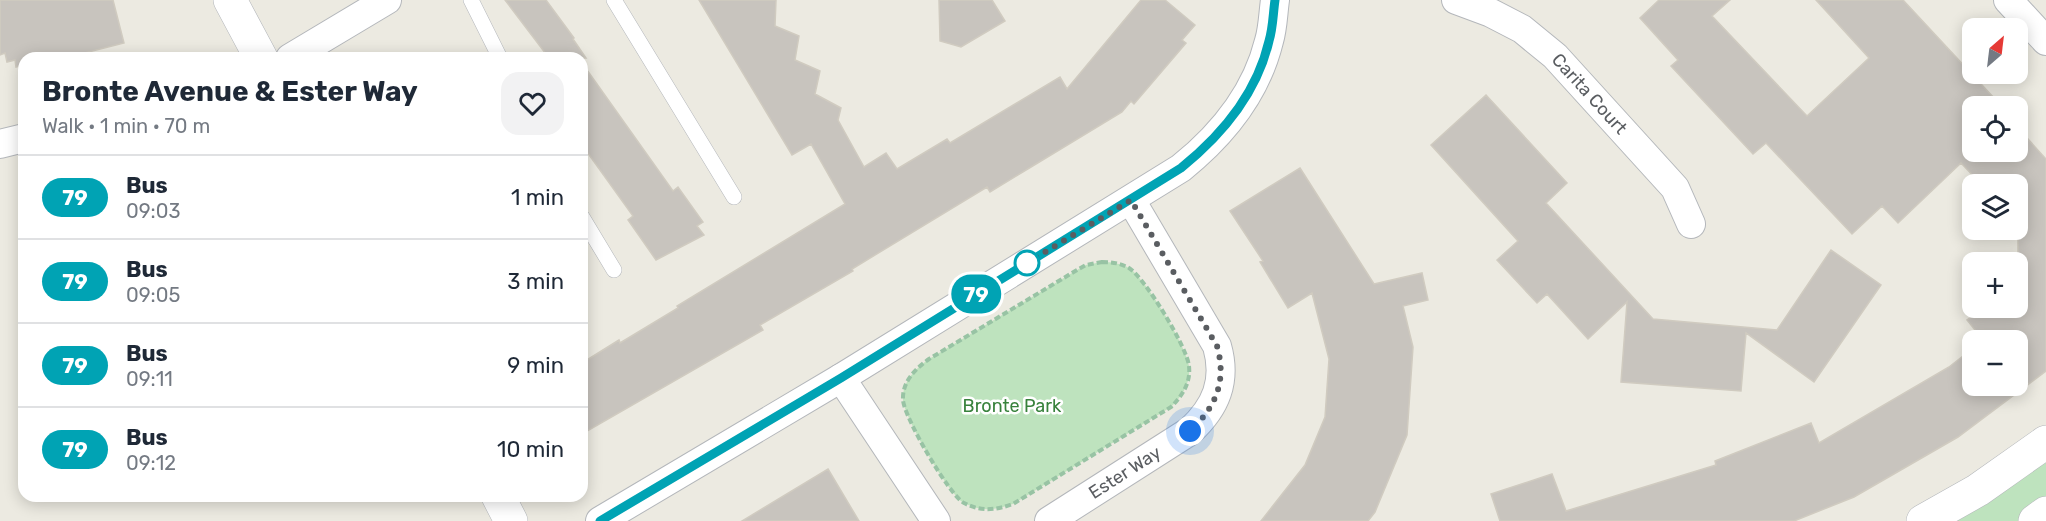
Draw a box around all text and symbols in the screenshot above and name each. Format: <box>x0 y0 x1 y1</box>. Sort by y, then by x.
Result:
north arrow <box>1962 18 2028 84</box>
map controls <box>1962 18 2028 396</box>
street label: Carita Court <box>1547 49 1632 139</box>
button: heart <box>501 72 564 135</box>
text: Bronte Avenue & Ester Way <box>42 75 418 108</box>
button: locate <box>1962 96 2028 162</box>
text: Walk · 1 min · 70 m <box>42 114 210 138</box>
text: Bus <box>126 172 168 199</box>
button: layers <box>1962 174 2028 240</box>
text: 1 min <box>511 184 564 211</box>
text: 79 <box>62 185 88 210</box>
text: 09:03 <box>126 199 180 223</box>
unlabelled marker <box>1014 250 1040 276</box>
button: + <box>1962 252 2028 318</box>
text: Bus <box>126 256 168 283</box>
text: 3 min <box>507 268 564 295</box>
text: 79 <box>62 269 88 294</box>
line badge: 79 <box>949 274 1003 314</box>
text: 79 <box>963 282 989 307</box>
text: 09:05 <box>126 283 180 307</box>
button: − <box>1962 330 2028 396</box>
text: Bus <box>126 340 168 367</box>
text: 9 min <box>507 352 564 379</box>
text: 79 <box>62 353 88 378</box>
text: 09:11 <box>126 367 173 391</box>
park label: Bronte Park <box>963 395 1062 417</box>
your location <box>1175 416 1205 446</box>
text: Bus <box>126 424 168 451</box>
text: 10 min <box>497 436 564 463</box>
text: 79 <box>62 437 88 462</box>
street label: Ester Way <box>1085 441 1165 504</box>
text: 09:12 <box>126 451 176 475</box>

